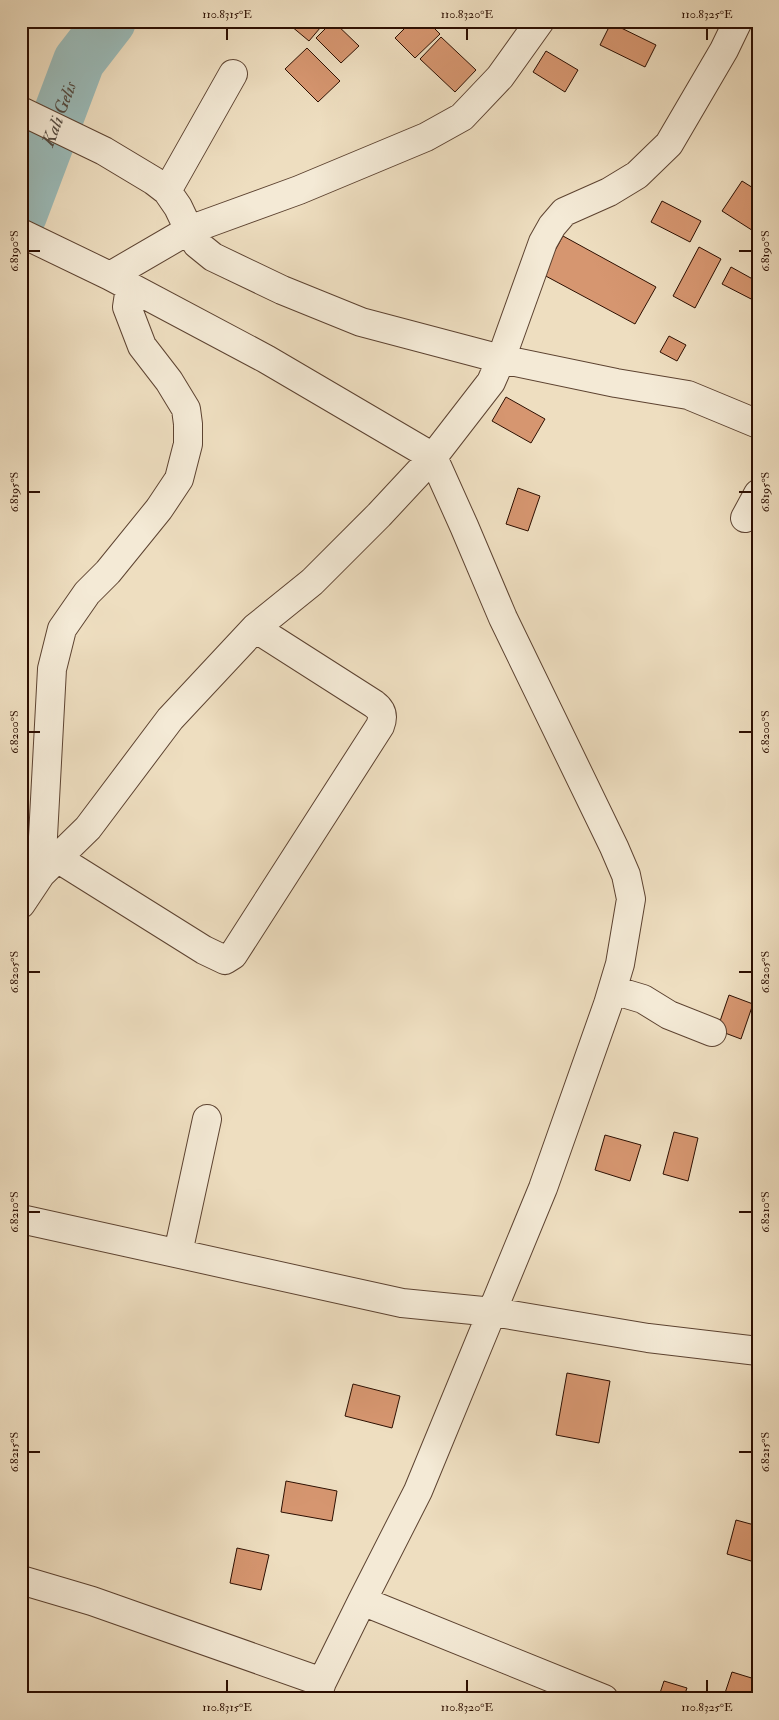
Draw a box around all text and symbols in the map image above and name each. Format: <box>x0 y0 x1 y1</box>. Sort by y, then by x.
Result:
text: 110.8315°E <box>202 7 252 22</box>
text: 110.8320°E <box>441 7 494 22</box>
text: 110.8325°E <box>681 7 733 22</box>
water label: Kali Gelis <box>37 77 83 151</box>
text: 6.8190°S <box>7 230 22 272</box>
text: 6.8190°S <box>758 230 773 272</box>
text: 6.8195°S <box>7 472 22 512</box>
text: 6.8195°S <box>758 472 773 512</box>
text: 6.8200°S <box>7 710 22 754</box>
text: 6.8200°S <box>758 710 773 754</box>
text: 6.8205°S <box>7 951 22 993</box>
text: 6.8205°S <box>758 951 773 993</box>
text: 6.8210°S <box>7 1191 22 1233</box>
text: 6.8210°S <box>758 1191 773 1233</box>
text: 6.8215°S <box>7 1432 22 1472</box>
text: 6.8215°S <box>758 1432 773 1472</box>
text: 110.8315°E <box>202 1700 252 1715</box>
text: 110.8320°E <box>441 1700 494 1715</box>
text: 110.8325°E <box>681 1700 733 1715</box>

